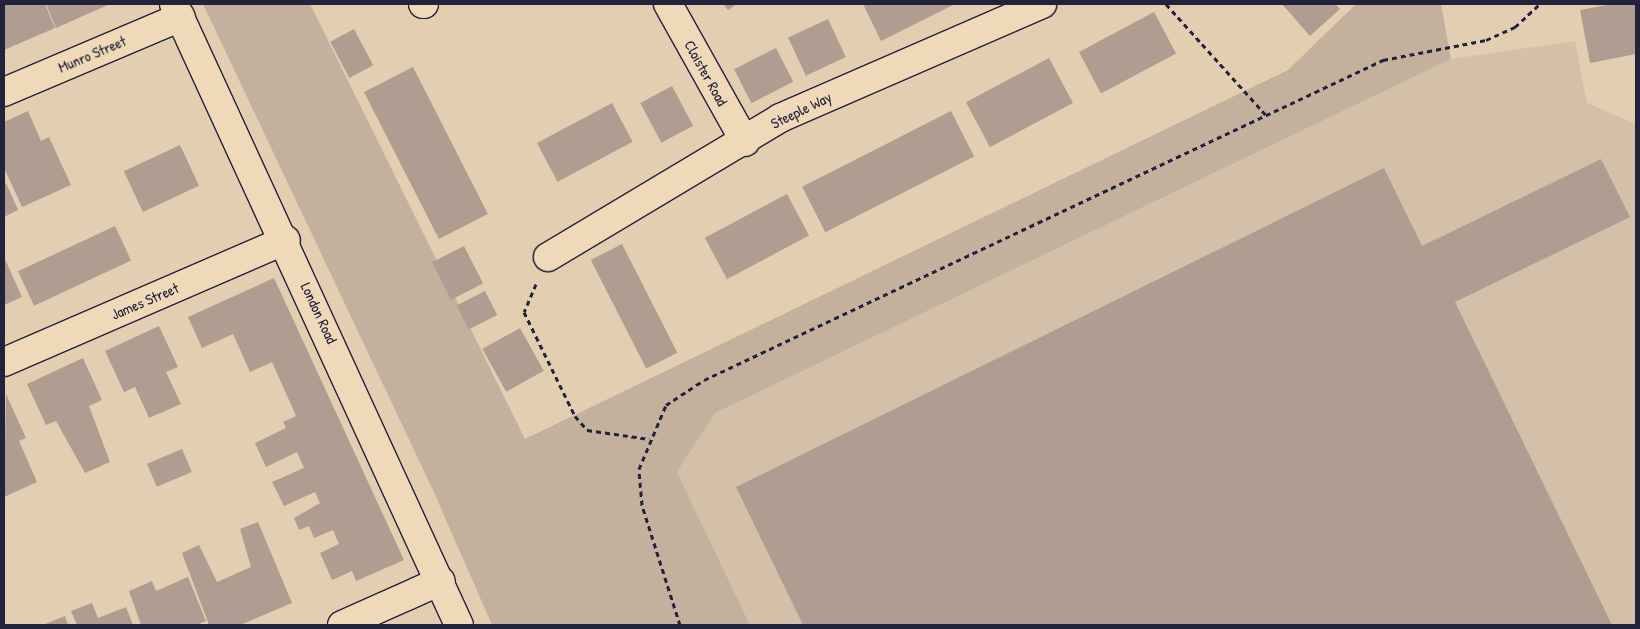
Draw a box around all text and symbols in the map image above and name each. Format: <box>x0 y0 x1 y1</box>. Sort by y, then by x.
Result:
street label: Munro Street <box>55 32 129 76</box>
street label: Cloister Road <box>681 37 731 109</box>
street label: Steeple Way <box>768 88 834 132</box>
street label: James Street <box>108 279 182 323</box>
street label: London Road <box>297 280 341 346</box>

